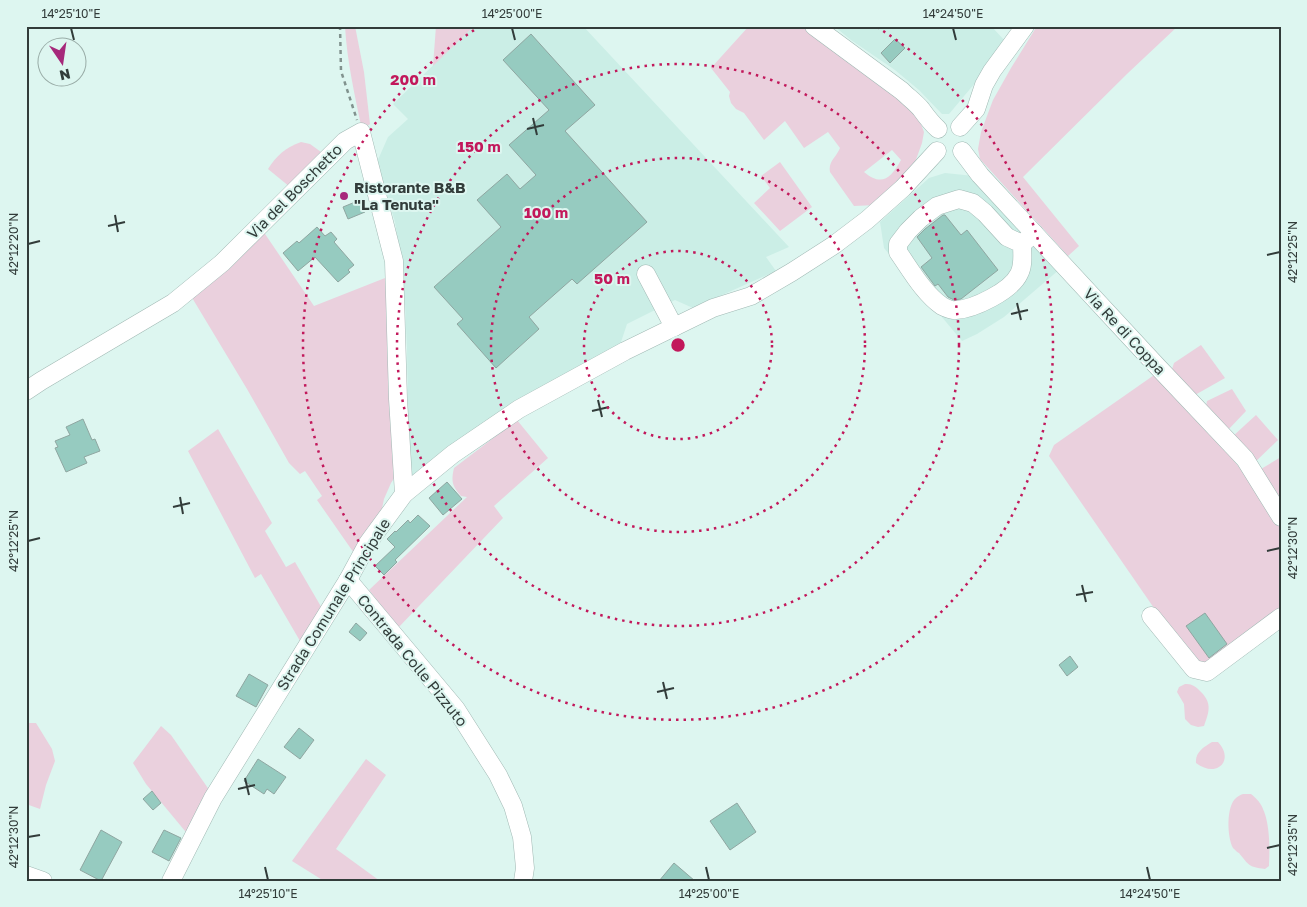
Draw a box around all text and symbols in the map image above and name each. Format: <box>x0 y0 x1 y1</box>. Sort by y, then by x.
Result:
text: 14°25'10"E <box>41 6 101 21</box>
text: 14°25'00"E <box>482 6 542 21</box>
text: 14°24'50"E <box>923 6 983 21</box>
north arrow <box>38 38 88 88</box>
text: N <box>58 66 72 85</box>
text: 200 m <box>390 70 436 88</box>
text: 150 m <box>457 137 501 155</box>
street label: Via del Boschetto <box>243 140 345 242</box>
place label: Ristorante B&B "La Tenuta" <box>354 178 466 213</box>
marker: Ristorante B&B "La Tenuta" <box>338 190 350 202</box>
text: 100 m <box>524 203 568 221</box>
text: 42°12'20"N <box>6 213 21 275</box>
text: 42°12'25"N <box>1285 221 1300 283</box>
text: 50 m <box>594 269 630 287</box>
street label: Via Re di Coppa <box>1080 284 1170 378</box>
centre of rings <box>669 336 687 354</box>
text: 42°12'25"N <box>6 510 21 572</box>
street label: Strada Comunale Principale <box>273 514 394 693</box>
text: 42°12'30"N <box>1285 517 1300 579</box>
street label: Contrada Colle Pizzuto <box>354 590 472 730</box>
text: 42°12'30"N <box>6 806 21 868</box>
text: 42°12'35"N <box>1285 814 1300 876</box>
text: 14°25'10"E <box>238 886 298 901</box>
text: 14°25'00"E <box>679 886 739 901</box>
text: 14°24'50"E <box>1120 886 1180 901</box>

